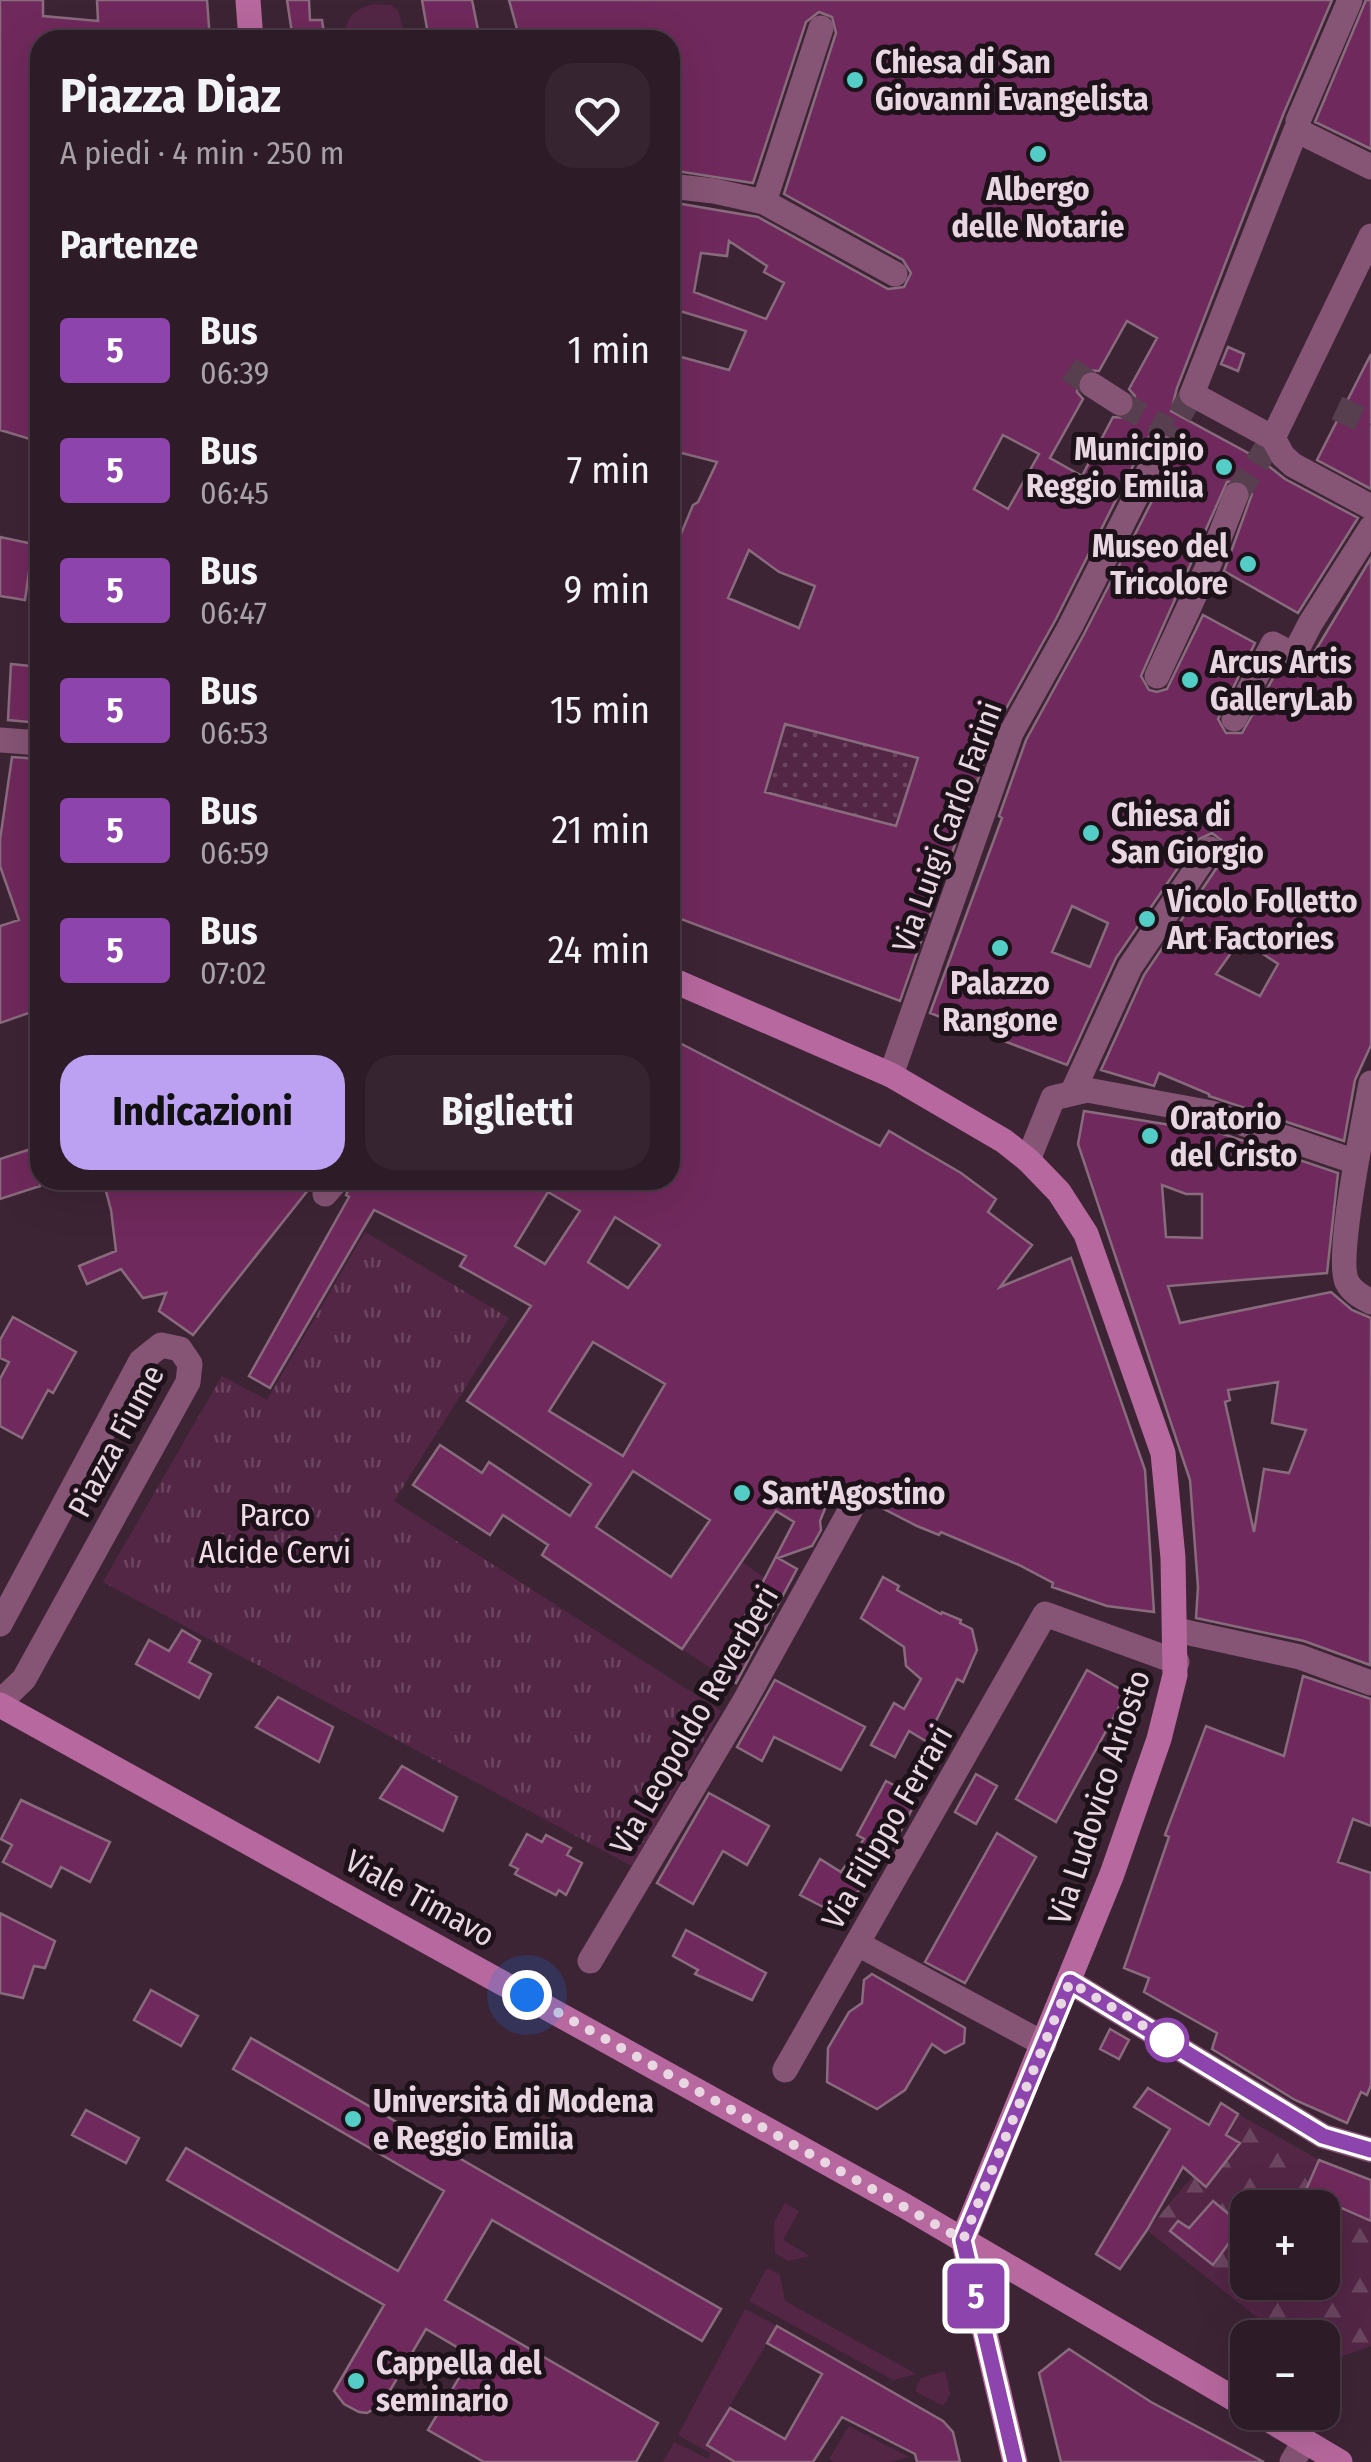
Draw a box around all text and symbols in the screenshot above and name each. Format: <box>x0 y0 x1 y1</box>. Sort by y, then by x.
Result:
place label: Chiesa di San Giovanni Evangelista <box>875 43 1149 118</box>
button: heart <box>545 63 650 168</box>
text: Piazza Diaz <box>60 67 281 125</box>
marker: Chiesa di San Giovanni Evangelista <box>844 69 866 91</box>
text: A piedi · 4 min · 250 m <box>60 134 344 172</box>
marker: Albergo delle Notarie <box>1027 143 1049 165</box>
place label: Albergo delle Notarie <box>951 170 1125 245</box>
text: Partenze <box>60 222 198 268</box>
text: Bus <box>200 308 258 354</box>
text: 1 min <box>567 327 650 373</box>
text: 5 <box>106 329 124 371</box>
text: 06:39 <box>200 354 269 392</box>
text: Bus <box>200 428 258 474</box>
place label: Municipio Reggio Emilia <box>1026 430 1204 505</box>
text: 7 min <box>567 447 650 493</box>
text: 5 <box>106 449 124 491</box>
marker: Municipio Reggio Emilia <box>1213 456 1235 478</box>
text: 06:45 <box>200 474 269 512</box>
place label: Museo del Tricolore <box>1092 527 1228 602</box>
text: Bus <box>200 548 258 594</box>
marker: Museo del Tricolore <box>1237 553 1259 575</box>
text: 9 min <box>564 567 650 613</box>
text: 5 <box>106 569 124 611</box>
text: 06:47 <box>200 594 267 632</box>
place label: Arcus Artis GalleryLab <box>1209 643 1353 718</box>
text: Bus <box>200 668 258 714</box>
marker: Arcus Artis GalleryLab <box>1179 669 1201 691</box>
text: 15 min <box>550 687 650 733</box>
text: 5 <box>106 689 124 731</box>
street label: Via Luigi Carlo Farini <box>884 696 1010 958</box>
text: 06:53 <box>200 714 268 752</box>
text: Bus <box>200 788 258 834</box>
place label: Chiesa di San Giorgio <box>1111 796 1264 871</box>
text: 21 min <box>552 807 650 853</box>
text: 5 <box>106 809 124 851</box>
marker: Chiesa di San Giorgio <box>1080 822 1102 844</box>
text: 06:59 <box>200 834 269 872</box>
place label: Vicolo Folletto Art Factories <box>1166 882 1357 957</box>
text: Bus <box>200 908 258 954</box>
marker: Vicolo Folletto Art Factories <box>1136 908 1158 930</box>
text: 24 min <box>548 927 650 973</box>
text: 5 <box>106 929 124 971</box>
marker: Palazzo Rangone <box>989 937 1011 959</box>
text: 07:02 <box>200 954 266 992</box>
place label: Palazzo Rangone <box>942 964 1058 1039</box>
button: Indicazioni <box>60 1055 345 1170</box>
button: Biglietti <box>365 1055 650 1170</box>
place label: Oratorio del Cristo <box>1170 1099 1297 1174</box>
marker: Oratorio del Cristo <box>1139 1125 1161 1147</box>
street label: Piazza Fiume <box>60 1358 172 1524</box>
place label: Sant'Agostino <box>762 1474 945 1512</box>
marker: Sant'Agostino <box>731 1482 753 1504</box>
park label: Parco Alcide Cervi <box>199 1496 351 1571</box>
street label: Via Leopoldo Reverberi <box>602 1579 786 1861</box>
street label: Via Ludovico Ariosto <box>1040 1665 1158 1929</box>
street label: Via Filippo Ferrari <box>813 1719 961 1935</box>
street label: Viale Timavo <box>339 1841 501 1955</box>
your location <box>502 1970 552 2020</box>
unlabelled marker <box>1146 2019 1188 2061</box>
place label: Università di Modena e Reggio Emilia <box>373 2082 654 2157</box>
marker: Università di Modena e Reggio Emilia <box>342 2108 364 2130</box>
map controls <box>1230 2190 1340 2430</box>
button: + <box>1230 2190 1340 2300</box>
line badge: 5 <box>944 2264 1008 2328</box>
text: 5 <box>967 2275 985 2317</box>
button: − <box>1230 2320 1340 2430</box>
place label: Cappella del seminario <box>376 2344 542 2419</box>
marker: Cappella del seminario <box>345 2370 367 2392</box>

